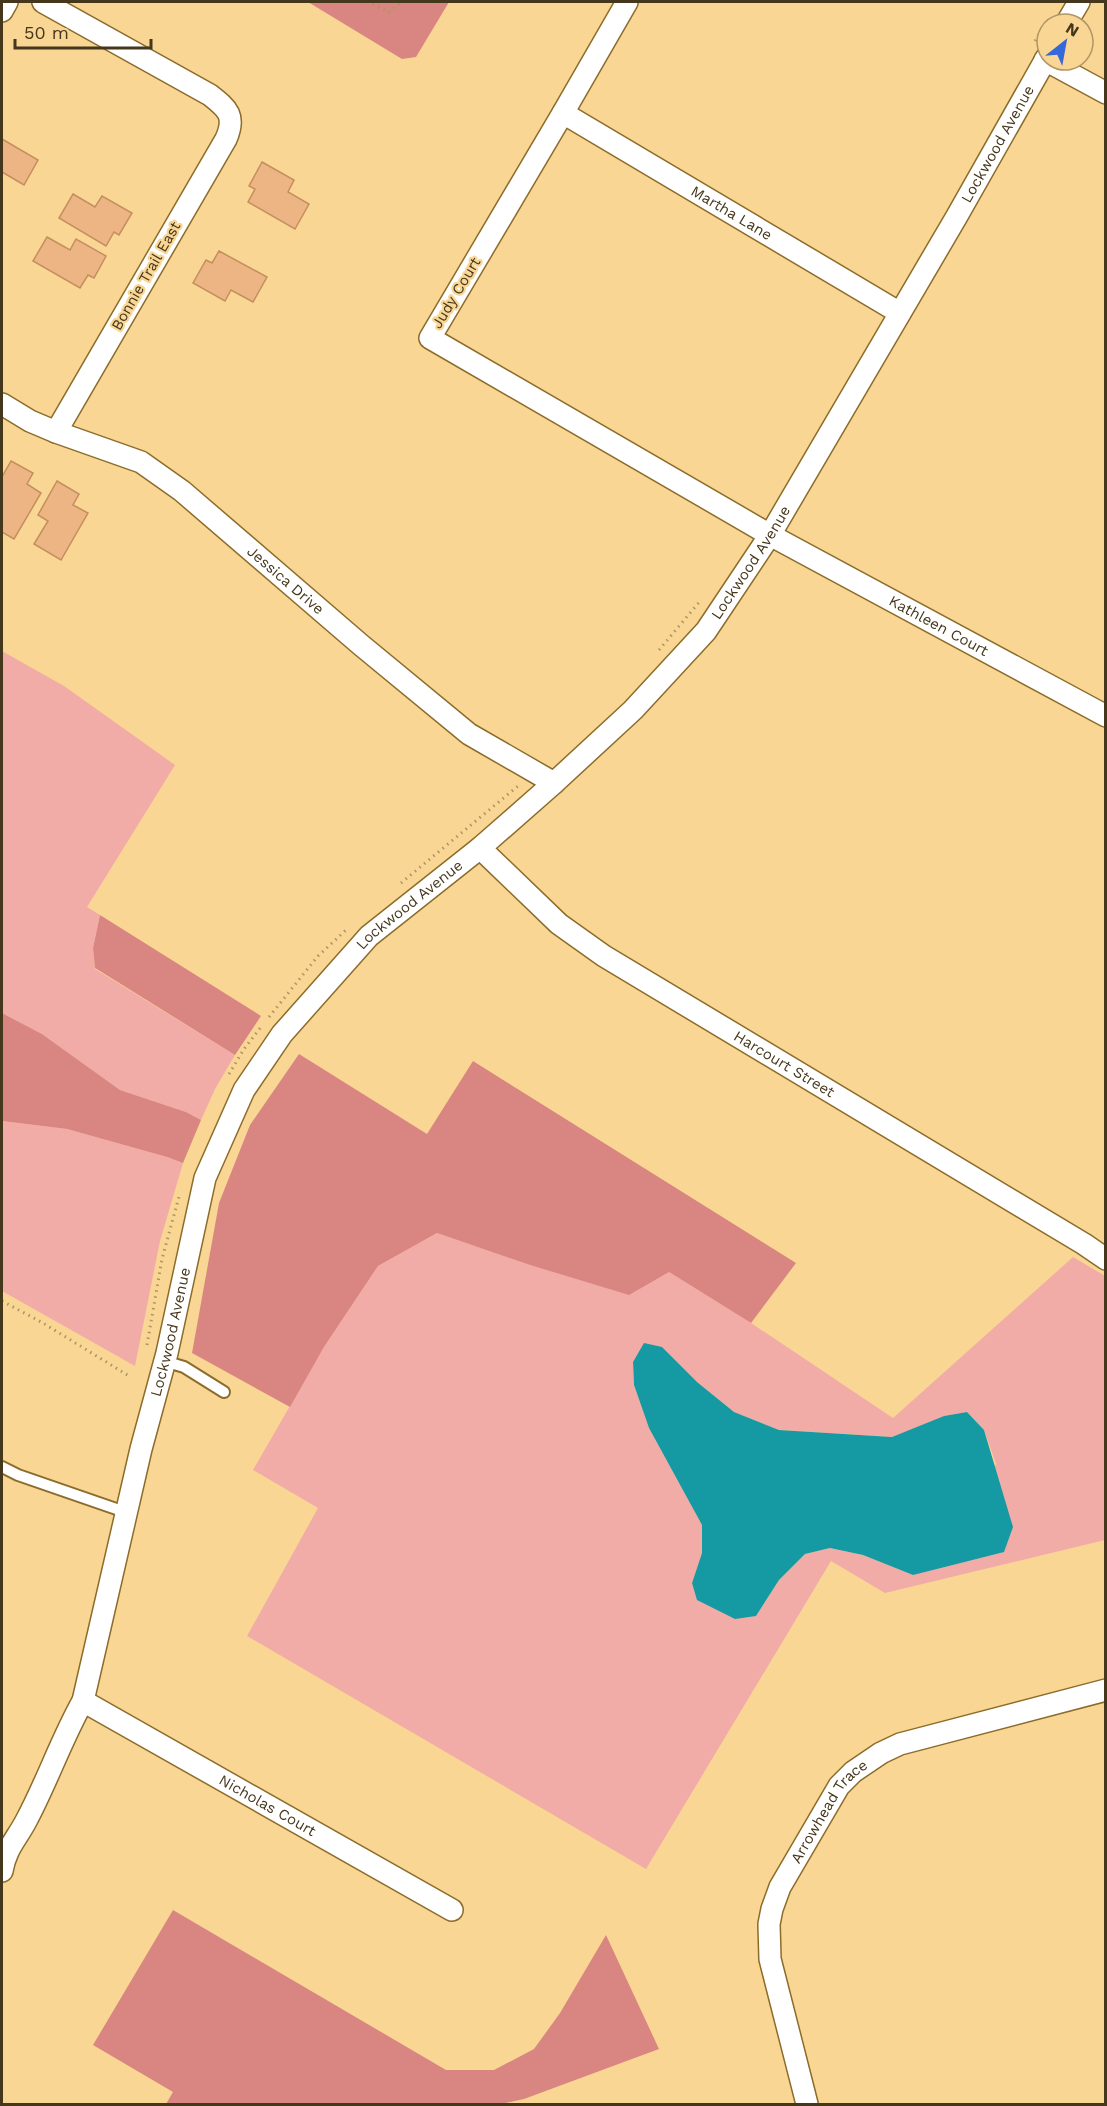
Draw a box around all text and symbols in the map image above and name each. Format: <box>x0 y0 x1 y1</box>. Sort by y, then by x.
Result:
scale bar <box>15 12 152 50</box>
north arrow <box>1035 12 1095 72</box>
text: N <box>1062 18 1082 41</box>
text: 50 m <box>24 22 69 43</box>
street label: Lockwood Avenue <box>957 82 1038 206</box>
street label: Martha Lane <box>688 182 775 244</box>
street label: Bonnie Trail East <box>108 218 185 334</box>
street label: Judy Court <box>428 253 485 332</box>
street label: Lockwood Avenue <box>707 502 794 623</box>
street label: Jessica Drive <box>243 542 328 618</box>
street label: Kathleen Court <box>886 592 992 660</box>
street label: Lockwood Avenue <box>352 856 466 953</box>
street label: Harcourt Street <box>731 1027 838 1102</box>
street label: Lockwood Avenue <box>147 1266 194 1399</box>
street label: Arrowhead Trace <box>787 1756 871 1867</box>
street label: Nicholas Court <box>216 1771 320 1840</box>

